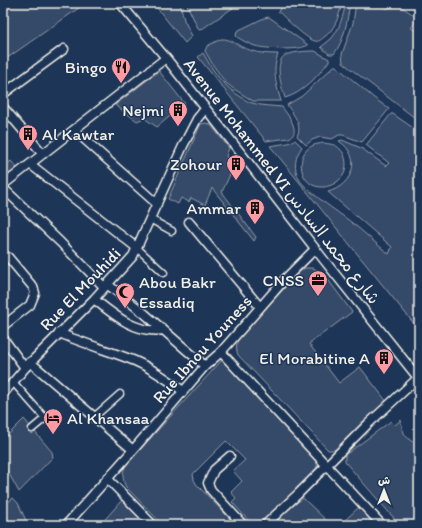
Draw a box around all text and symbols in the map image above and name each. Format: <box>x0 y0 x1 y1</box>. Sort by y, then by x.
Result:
street label: Avenue Mohammed VI شارع محمد السادس <box>178 54 384 309</box>
restaurant icon: Bingo <box>110 56 132 84</box>
place label: Bingo <box>65 57 107 77</box>
building icon: Nejmi <box>167 99 189 127</box>
place label: Nejmi <box>122 100 164 120</box>
building icon: Al Kawtar <box>17 123 39 151</box>
place label: Al Kawtar <box>42 124 115 144</box>
building icon: Zohour <box>225 153 247 181</box>
place label: Zohour <box>170 154 223 174</box>
building icon: Ammar <box>244 197 266 225</box>
place label: Ammar <box>187 198 241 218</box>
street label: Rue El Mouhidi <box>35 243 125 335</box>
office icon: CNSS <box>307 269 329 297</box>
place label: CNSS <box>262 270 304 290</box>
place label: Abou Bakr Essadiq <box>139 272 216 312</box>
mosque icon: Abou Bakr Essadiq <box>114 281 136 309</box>
street label: Rue Ibnou Youness <box>148 291 256 407</box>
building icon: El Morabitine A <box>373 347 395 375</box>
place label: El Morabitine A <box>259 348 370 368</box>
hotel icon: Al Khansaa <box>42 407 64 435</box>
place label: Al Khansaa <box>67 408 149 428</box>
north arrow <box>364 470 404 510</box>
text: ش <box>378 474 390 487</box>

